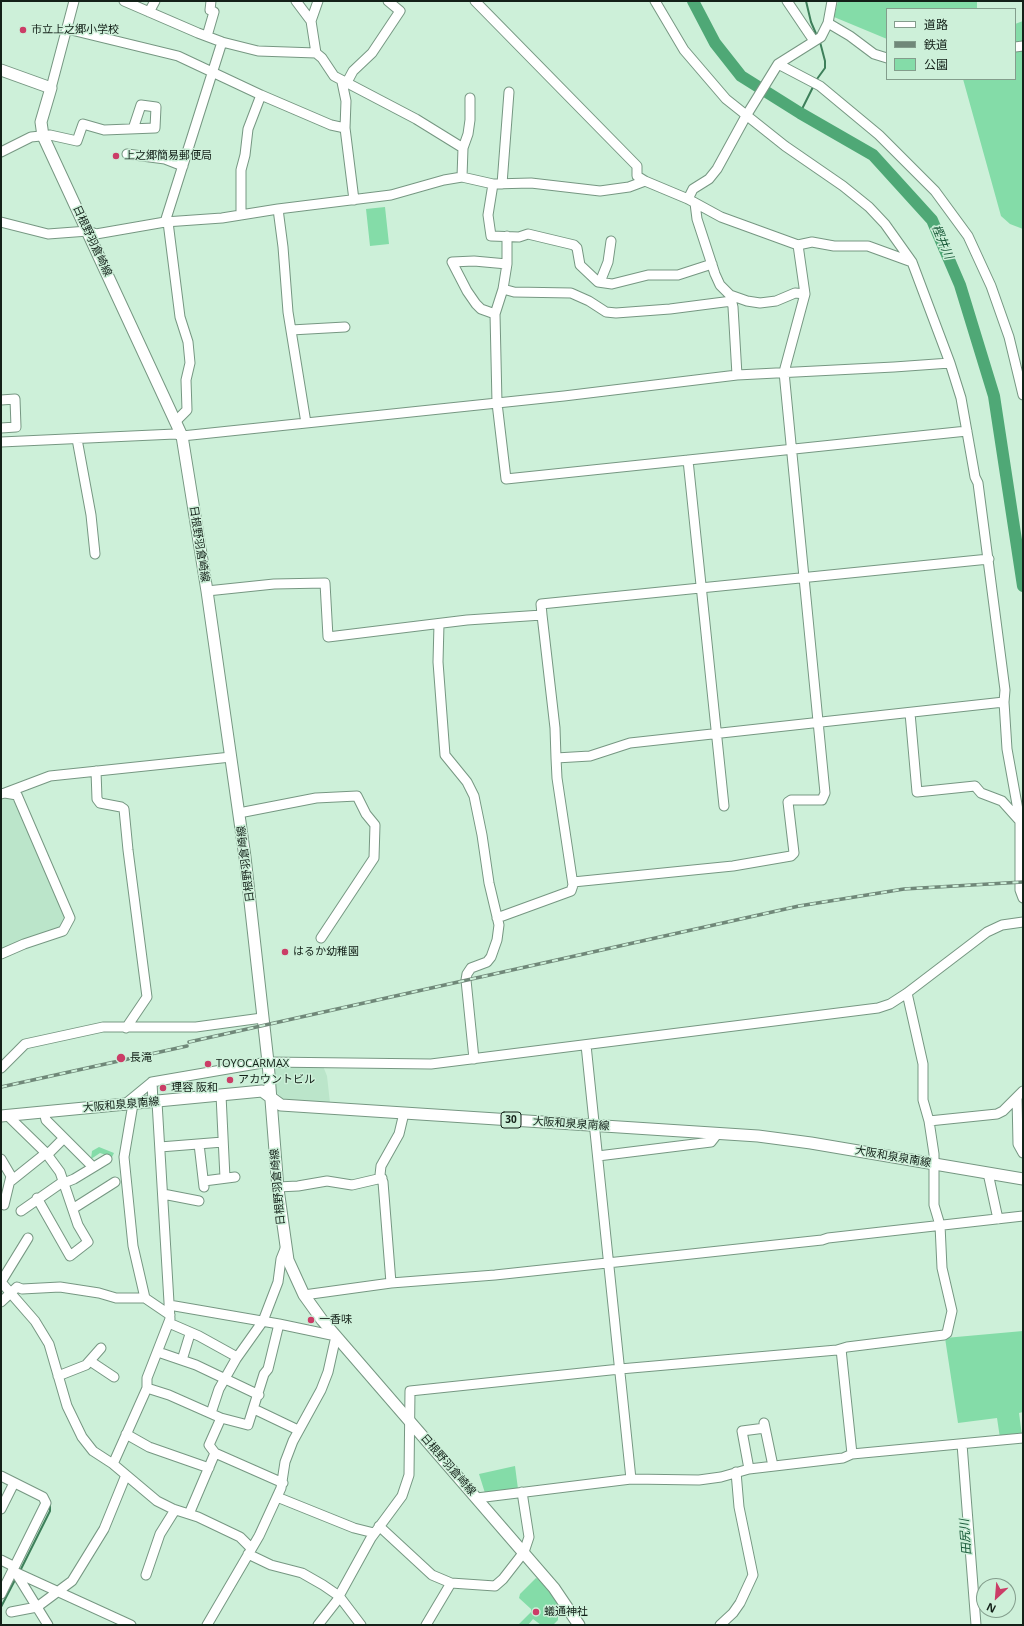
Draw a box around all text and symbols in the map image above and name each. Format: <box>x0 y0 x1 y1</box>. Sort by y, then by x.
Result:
legend <box>886 8 1016 80</box>
text: 道路 <box>924 16 948 33</box>
place label: 市立上之郷小学校 <box>31 23 119 37</box>
marker: 市立上之郷小学校 <box>18 25 28 35</box>
text: 鉄道 <box>924 36 948 53</box>
text: 公園 <box>924 56 948 73</box>
place label: 上之郷簡易郵便局 <box>124 149 212 163</box>
marker: 上之郷簡易郵便局 <box>111 151 121 161</box>
street label: 日根野羽倉崎線 <box>70 203 114 279</box>
water label: 樫井川 <box>928 223 956 261</box>
street label: 日根野羽倉崎線 <box>186 505 212 583</box>
street label: 日根野羽倉崎線 <box>235 825 257 903</box>
place label: はるか幼稚園 <box>293 945 359 959</box>
marker: はるか幼稚園 <box>280 947 290 957</box>
place label: 長滝 <box>130 1051 152 1065</box>
marker: 長滝 <box>115 1052 127 1064</box>
place label: TOYOCARMAX <box>216 1057 289 1071</box>
marker: TOYOCARMAX <box>203 1059 213 1069</box>
place label: アカウントビル <box>238 1073 315 1087</box>
marker: アカウントビル <box>225 1075 235 1085</box>
place label: 理容 阪和 <box>171 1081 218 1095</box>
marker: 理容 阪和 <box>158 1083 168 1093</box>
street label: 大阪和泉泉南線 <box>82 1095 160 1115</box>
road number: 30 <box>501 1112 521 1128</box>
street label: 大阪和泉泉南線 <box>532 1115 610 1133</box>
street label: 大阪和泉泉南線 <box>854 1144 932 1170</box>
street label: 日根野羽倉崎線 <box>268 1148 288 1226</box>
place label: 一香味 <box>319 1313 352 1327</box>
marker: 一香味 <box>306 1315 316 1325</box>
street label: 日根野羽倉崎線 <box>418 1432 478 1498</box>
water label: 田尻川 <box>958 1519 974 1555</box>
north arrow <box>976 1578 1016 1618</box>
text: N <box>984 1600 998 1617</box>
place label: 蟻通神社 <box>544 1605 588 1619</box>
marker: 蟻通神社 <box>531 1607 541 1617</box>

